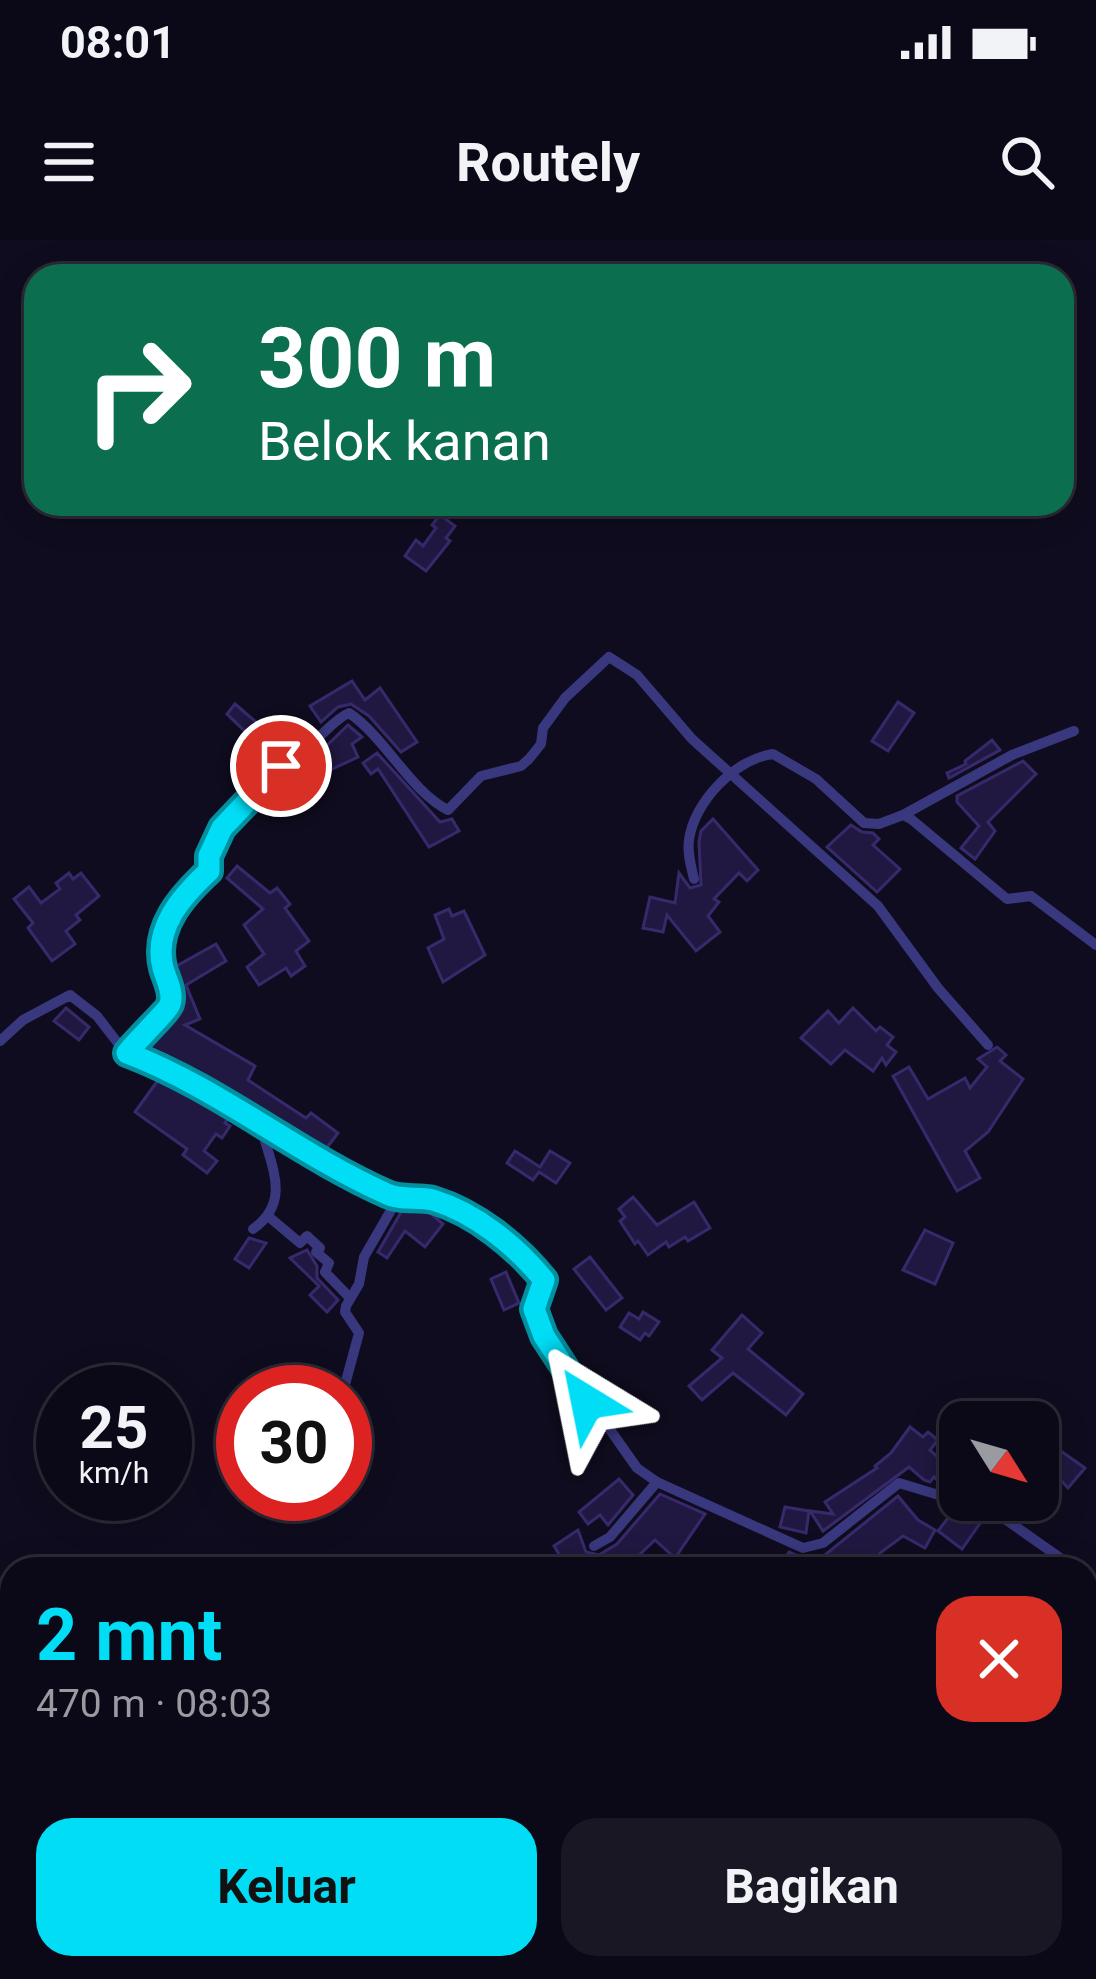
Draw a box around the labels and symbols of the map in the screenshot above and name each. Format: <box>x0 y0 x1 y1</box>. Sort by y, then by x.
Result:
pin <box>230 715 332 817</box>
position arrow <box>524 1339 650 1465</box>
speed limit sign: 30 <box>216 1365 372 1521</box>
north arrow <box>939 1401 1059 1521</box>

